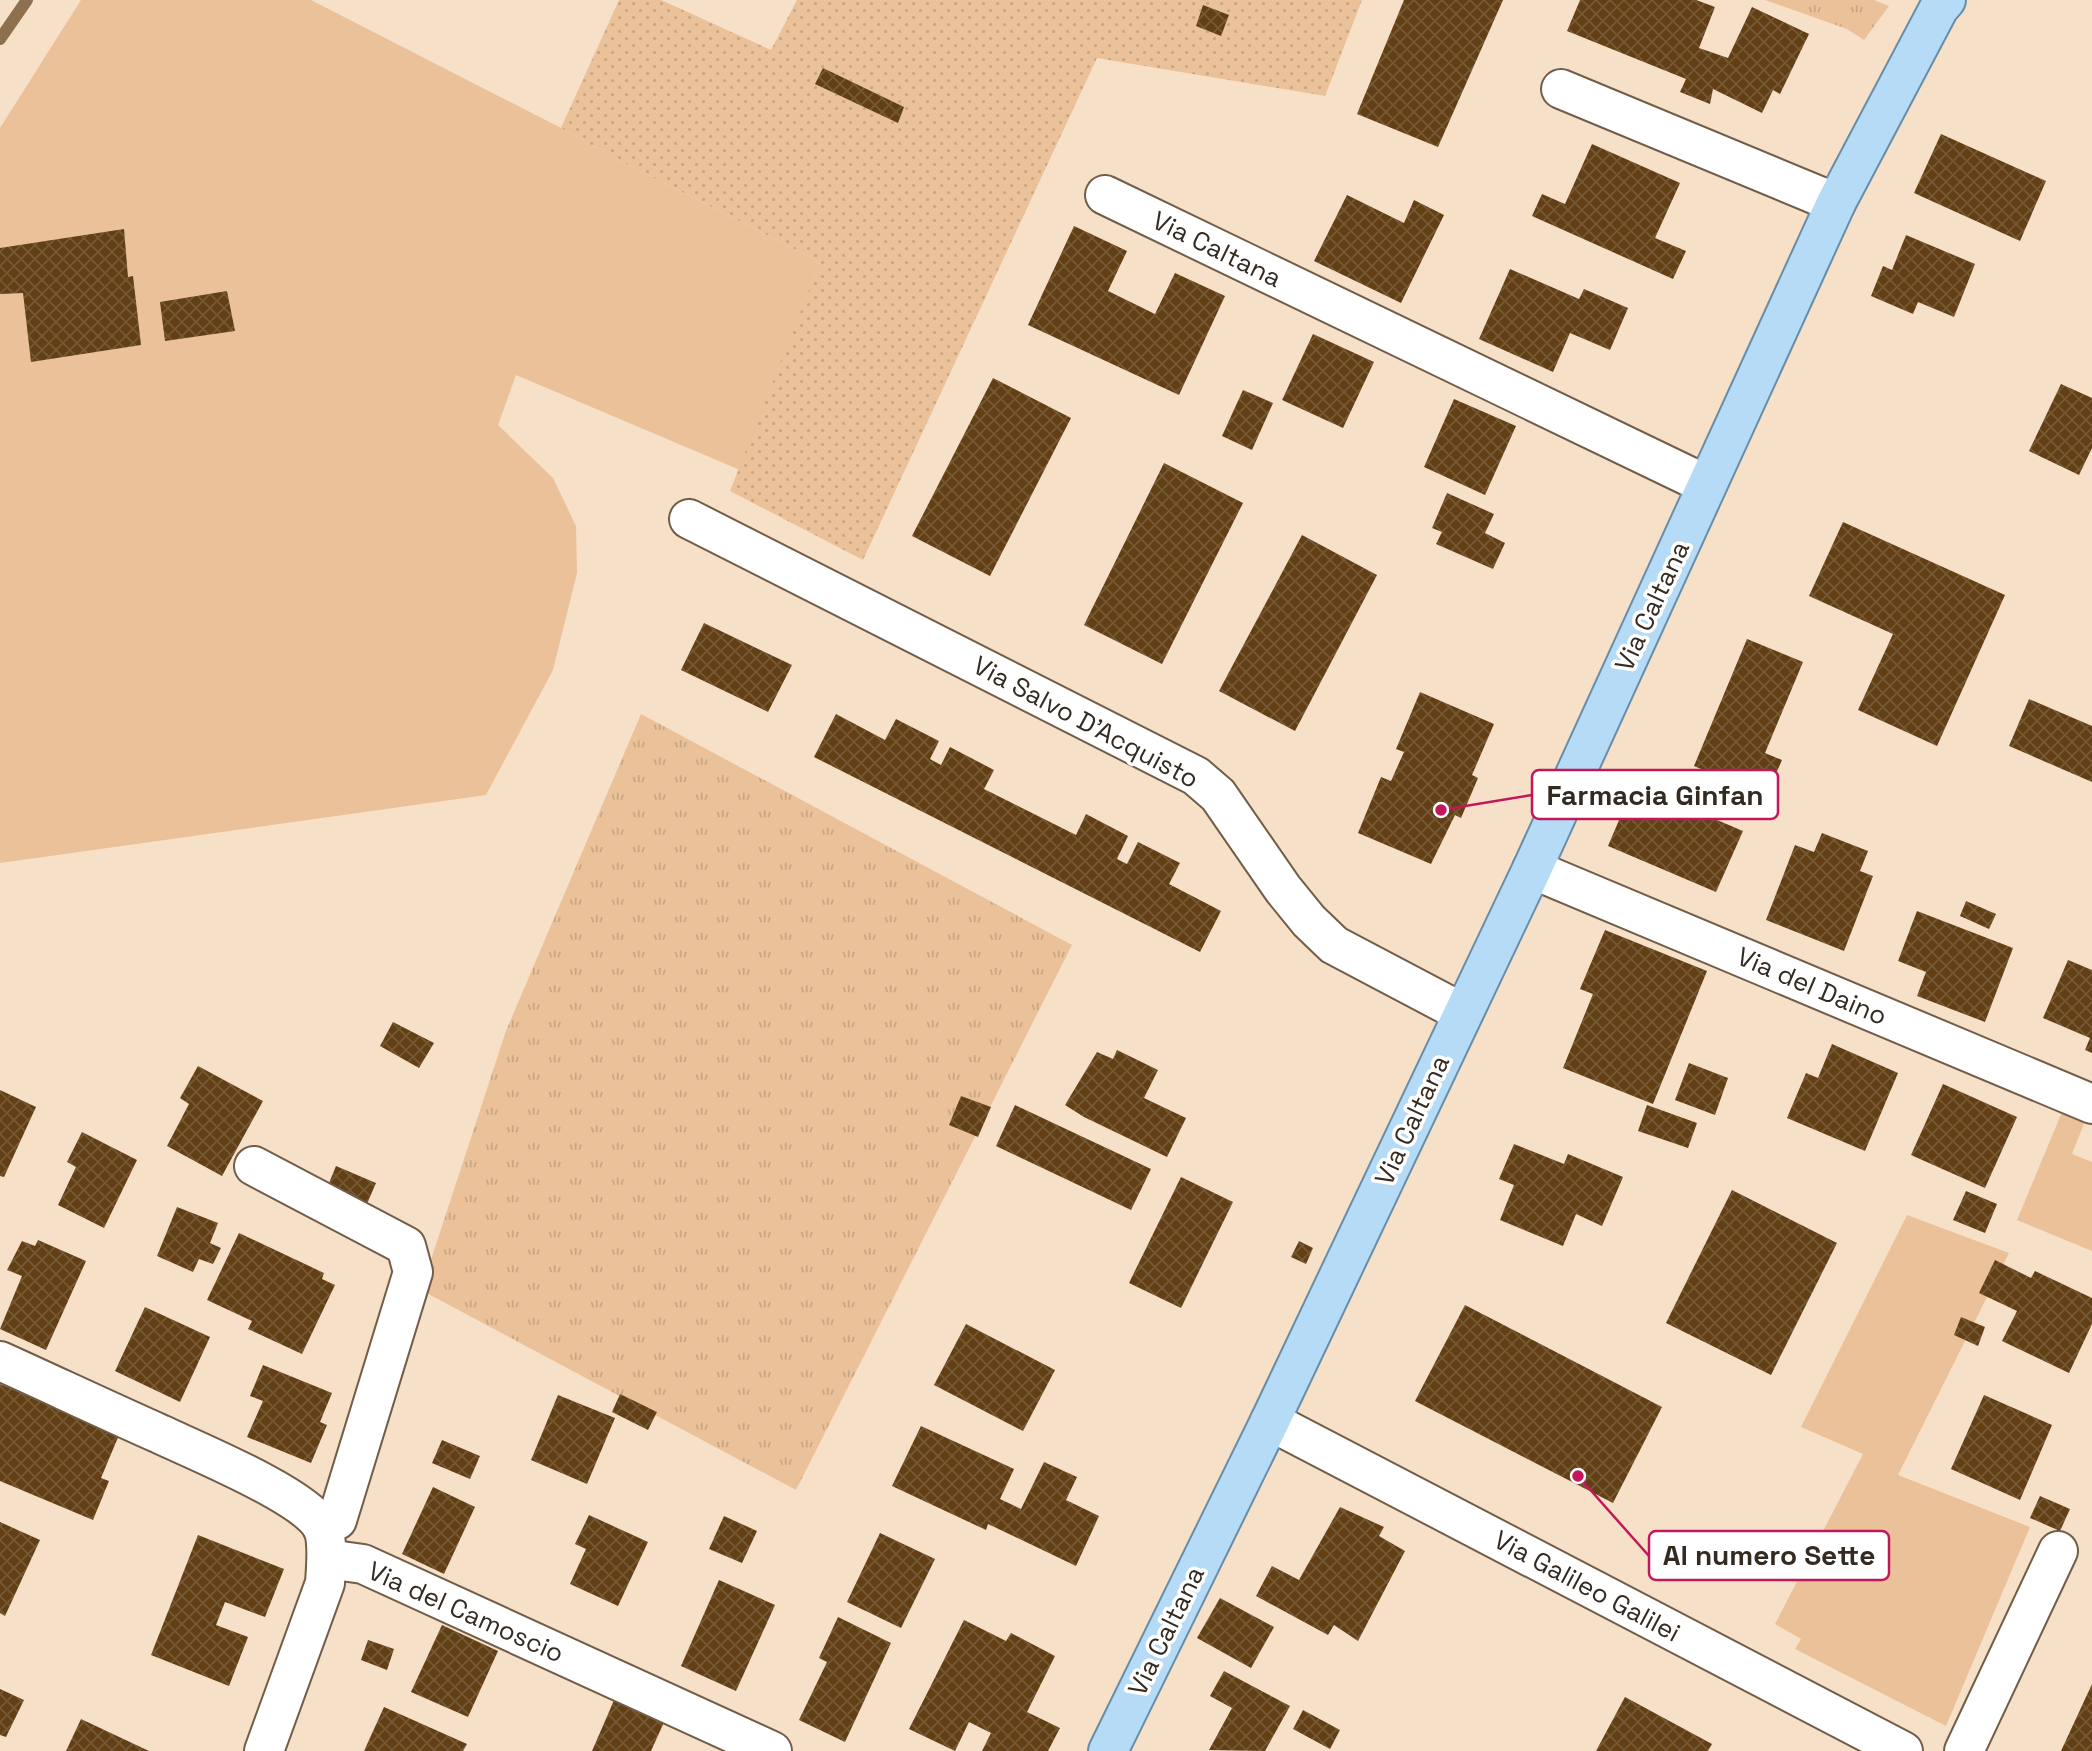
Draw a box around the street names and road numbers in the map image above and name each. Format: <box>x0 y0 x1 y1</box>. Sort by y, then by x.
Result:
street label: Via Caltana <box>1147 203 1287 295</box>
street label: Via Caltana <box>1607 535 1697 677</box>
street label: Via Salvo D'Acquisto <box>967 648 1205 796</box>
street label: Via del Daino <box>1732 939 1892 1033</box>
street label: Via Caltana <box>1367 1049 1457 1191</box>
street label: Via Galileo Galilei <box>1488 1523 1686 1649</box>
street label: Via del Camoscio <box>363 1554 569 1670</box>
street label: Via Caltana <box>1120 1561 1212 1701</box>

